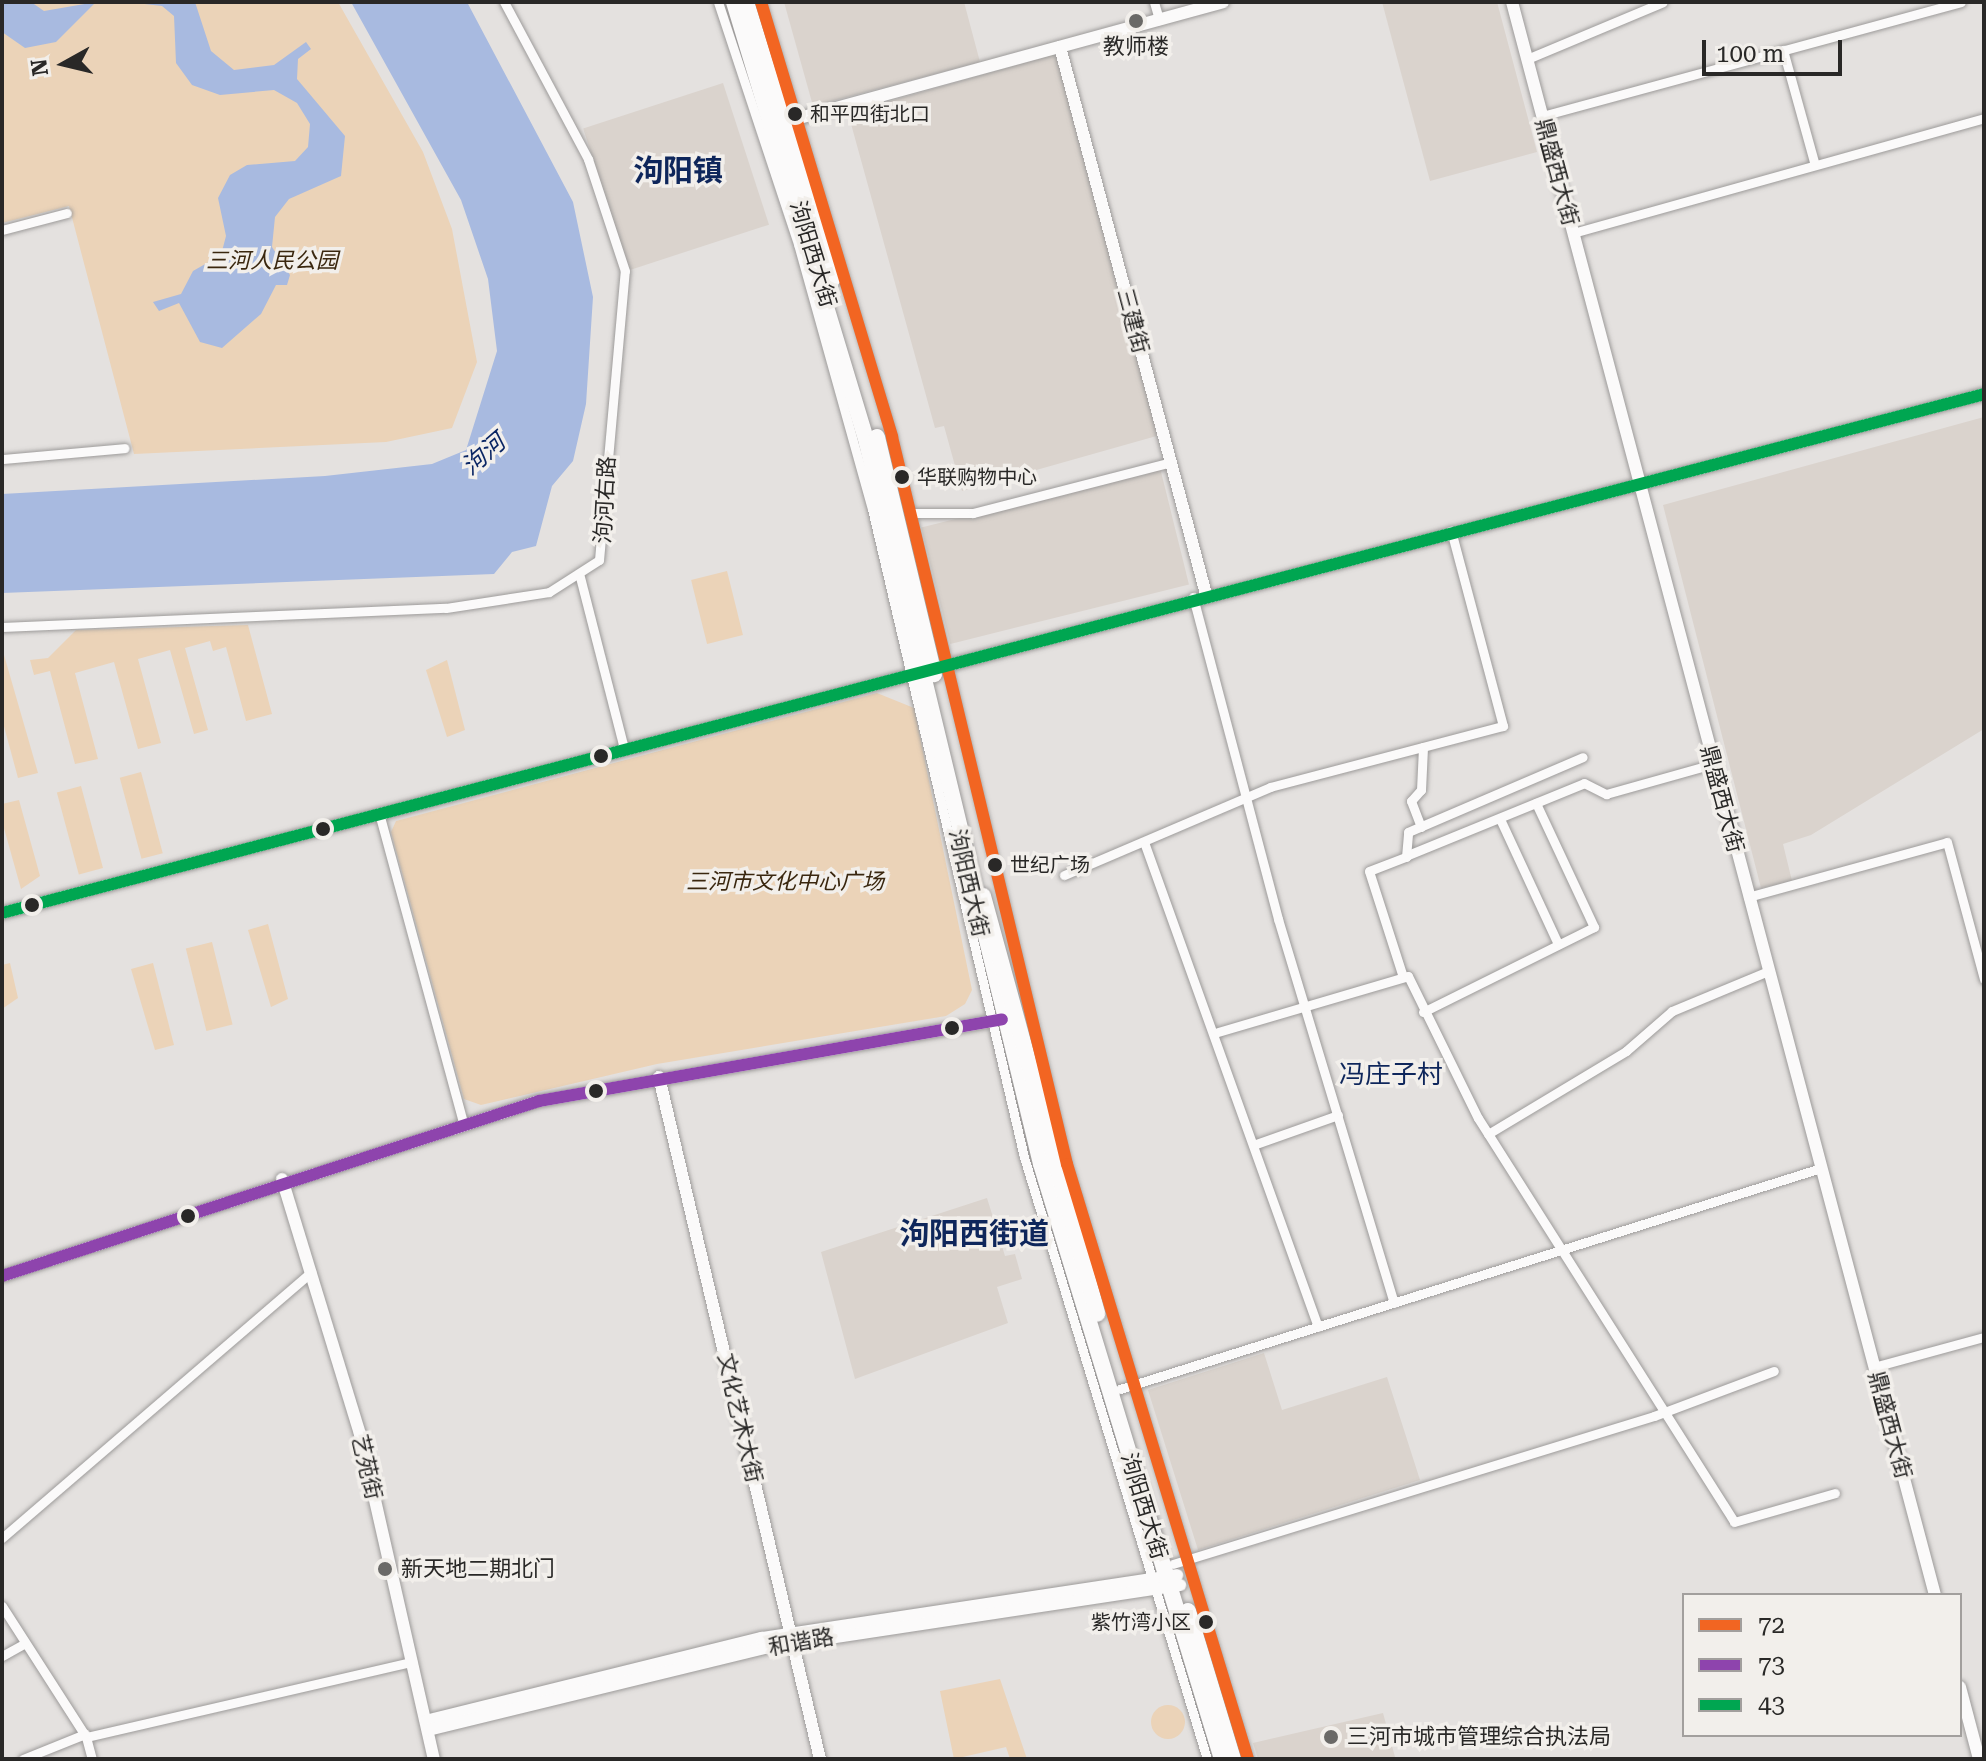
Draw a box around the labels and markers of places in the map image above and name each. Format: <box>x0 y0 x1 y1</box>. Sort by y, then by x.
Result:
marker: 教师楼 <box>1127 12 1145 30</box>
place label: 教师楼 <box>1103 34 1169 60</box>
place label: 和平四街北口 <box>810 102 930 126</box>
marker: 和平四街北口 <box>787 106 803 122</box>
place label: 华联购物中心 <box>917 465 1037 489</box>
marker: 华联购物中心 <box>894 469 910 485</box>
unlabelled marker <box>593 748 609 764</box>
unlabelled marker <box>315 821 331 837</box>
place label: 世纪广场 <box>1010 853 1090 877</box>
marker: 世纪广场 <box>987 857 1003 873</box>
unlabelled marker <box>24 897 40 913</box>
unlabelled marker <box>944 1020 960 1036</box>
unlabelled marker <box>588 1083 604 1099</box>
unlabelled marker <box>180 1208 196 1224</box>
place label: 新天地二期北门 <box>401 1556 555 1582</box>
marker: 新天地二期北门 <box>376 1560 394 1578</box>
place label: 紫竹湾小区 <box>1091 1610 1191 1634</box>
marker: 紫竹湾小区 <box>1198 1614 1214 1630</box>
place label: 三河市城市管理综合执法局 <box>1347 1724 1611 1750</box>
marker: 三河市城市管理综合执法局 <box>1322 1728 1340 1746</box>

